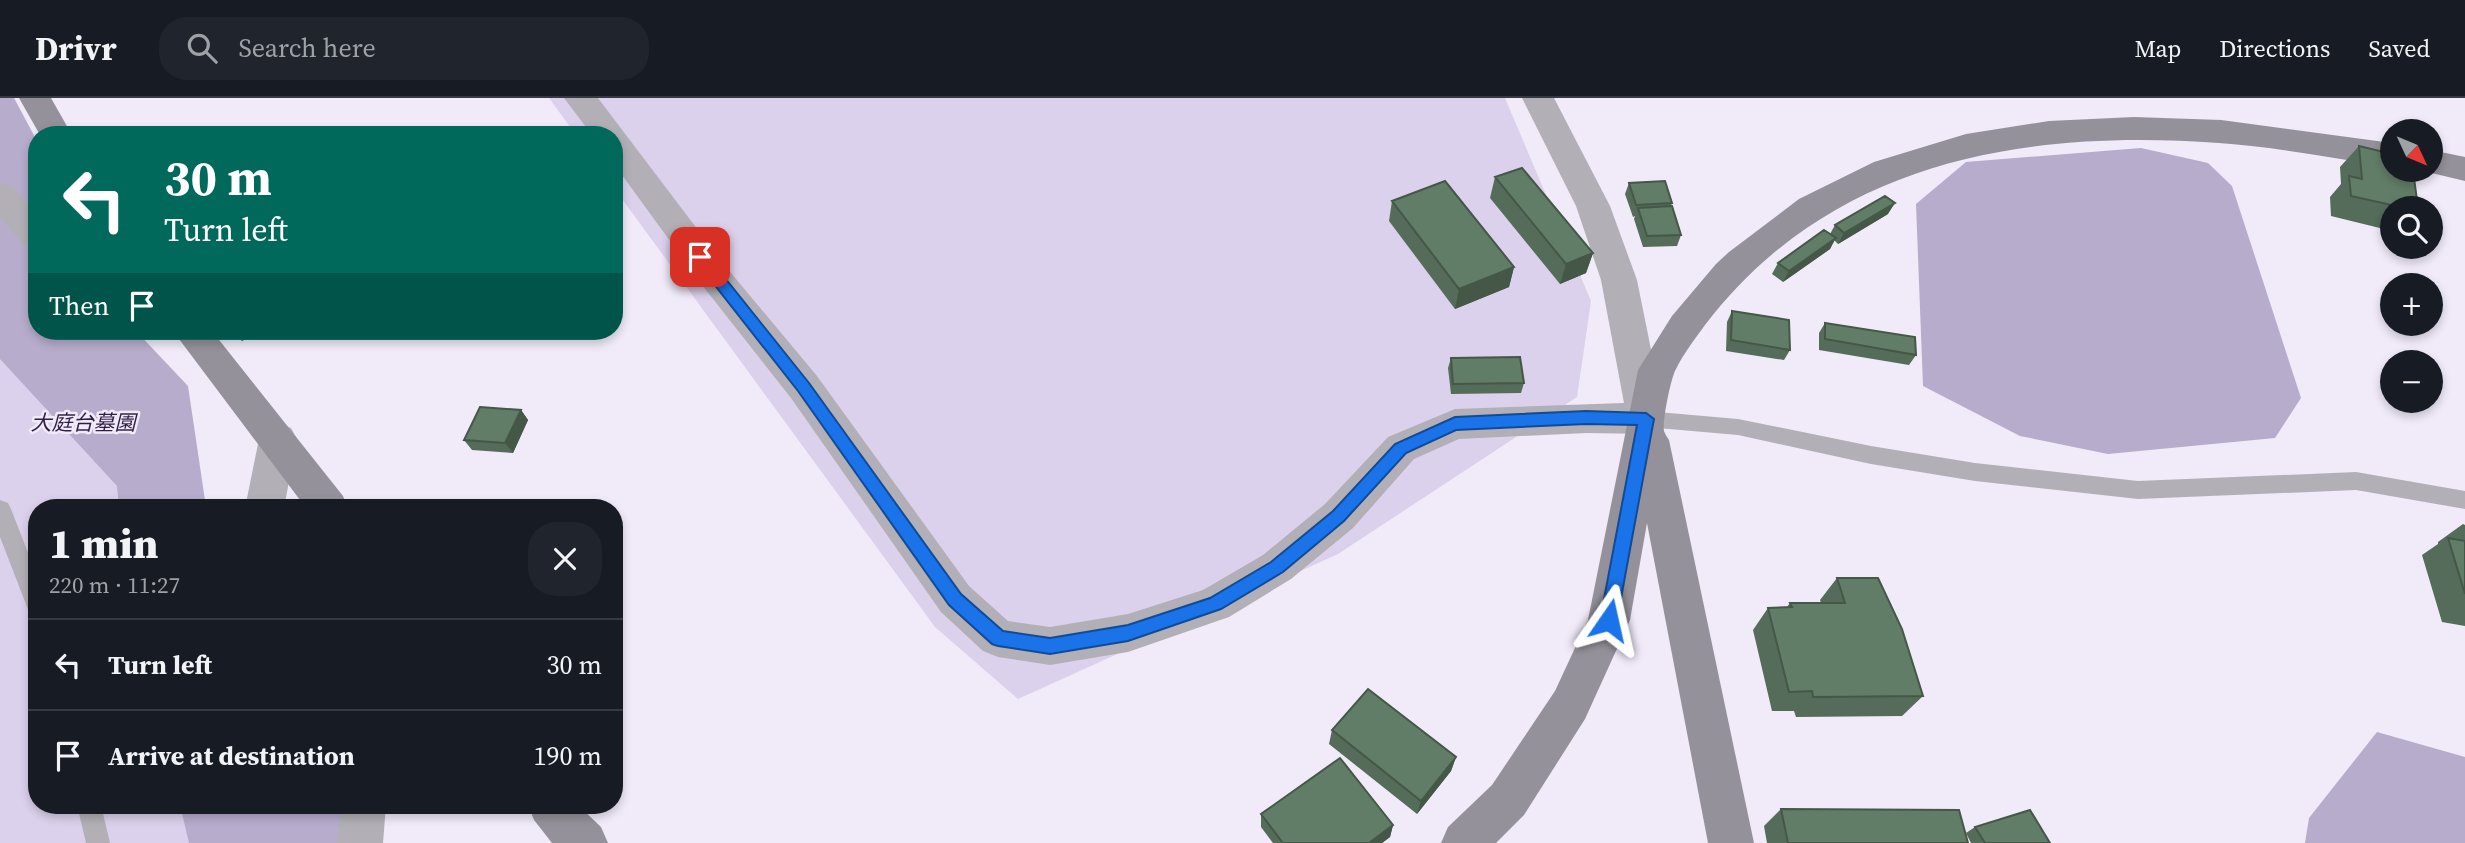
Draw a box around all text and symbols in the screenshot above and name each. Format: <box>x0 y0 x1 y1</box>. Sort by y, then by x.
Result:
search box <box>159 17 649 80</box>
text: Drivr <box>35 26 117 71</box>
icon: search <box>183 29 221 67</box>
text: Search here <box>239 30 376 66</box>
text: Map <box>2134 32 2181 65</box>
text: Directions <box>2219 32 2330 65</box>
text: Saved <box>2368 32 2430 65</box>
north arrow <box>2380 119 2443 182</box>
map controls <box>2380 119 2443 413</box>
text: 30 m <box>164 144 272 211</box>
icon: left <box>49 154 140 245</box>
button: search <box>2380 196 2443 259</box>
text: Turn left <box>164 208 288 252</box>
pin <box>670 227 730 287</box>
icon: arrive <box>681 238 719 276</box>
button: + <box>2380 273 2443 336</box>
icon: arrive <box>123 287 161 325</box>
text: Then <box>49 288 109 324</box>
button: − <box>2380 350 2443 413</box>
park label: 大庭台墓園 <box>31 408 138 437</box>
text: 1 min <box>49 514 159 572</box>
button: close <box>528 522 602 596</box>
text: 220 m · 11:27 <box>49 569 180 601</box>
position arrow <box>1572 583 1646 657</box>
icon: left <box>49 646 87 684</box>
text: Turn left <box>108 647 212 683</box>
text: 30 m <box>547 647 602 683</box>
icon: arrive <box>49 737 87 775</box>
text: Arrive at destination <box>108 738 355 774</box>
text: 190 m <box>534 738 602 774</box>

